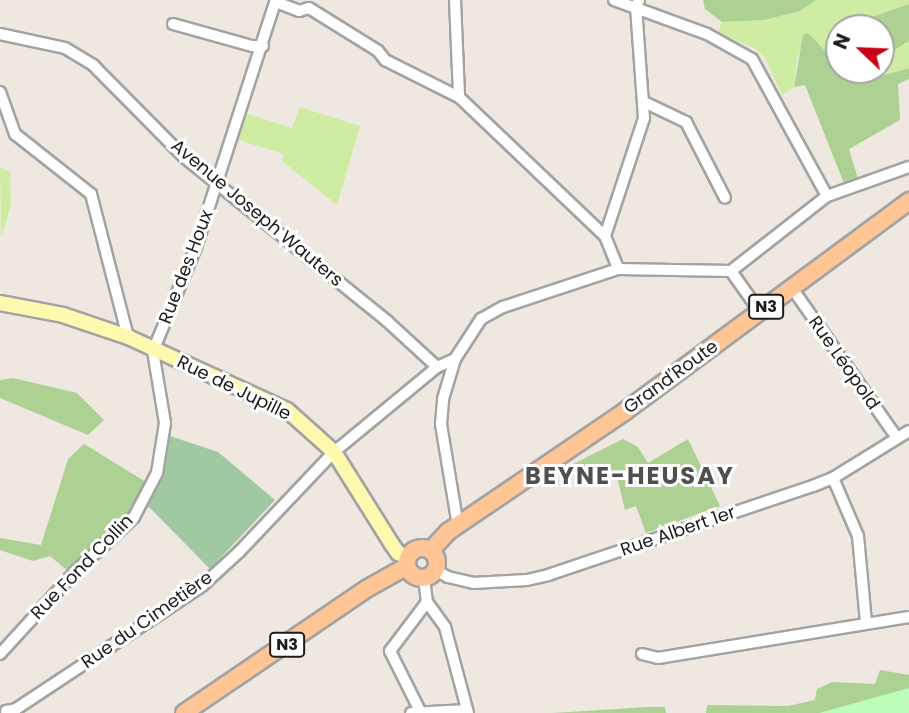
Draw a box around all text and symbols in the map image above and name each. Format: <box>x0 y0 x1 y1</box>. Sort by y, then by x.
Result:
north arrow <box>825 14 895 84</box>
text: N <box>827 30 857 53</box>
street label: Avenue Joseph Wauters <box>167 135 347 291</box>
street label: Rue des Houx <box>154 207 218 327</box>
road number: N3 <box>747 294 785 320</box>
street label: Rue Léopold <box>804 312 884 414</box>
street label: Grand'Route <box>620 336 722 418</box>
street label: Rue de Jupille <box>173 351 295 425</box>
district label: BEYNE-HEUSAY <box>527 462 733 490</box>
street label: Rue Albert 1er <box>618 501 738 561</box>
street label: Rue Fond Collin <box>26 510 138 624</box>
street label: Rue du Cimetière <box>77 567 217 673</box>
road number: N3 <box>268 632 306 658</box>

